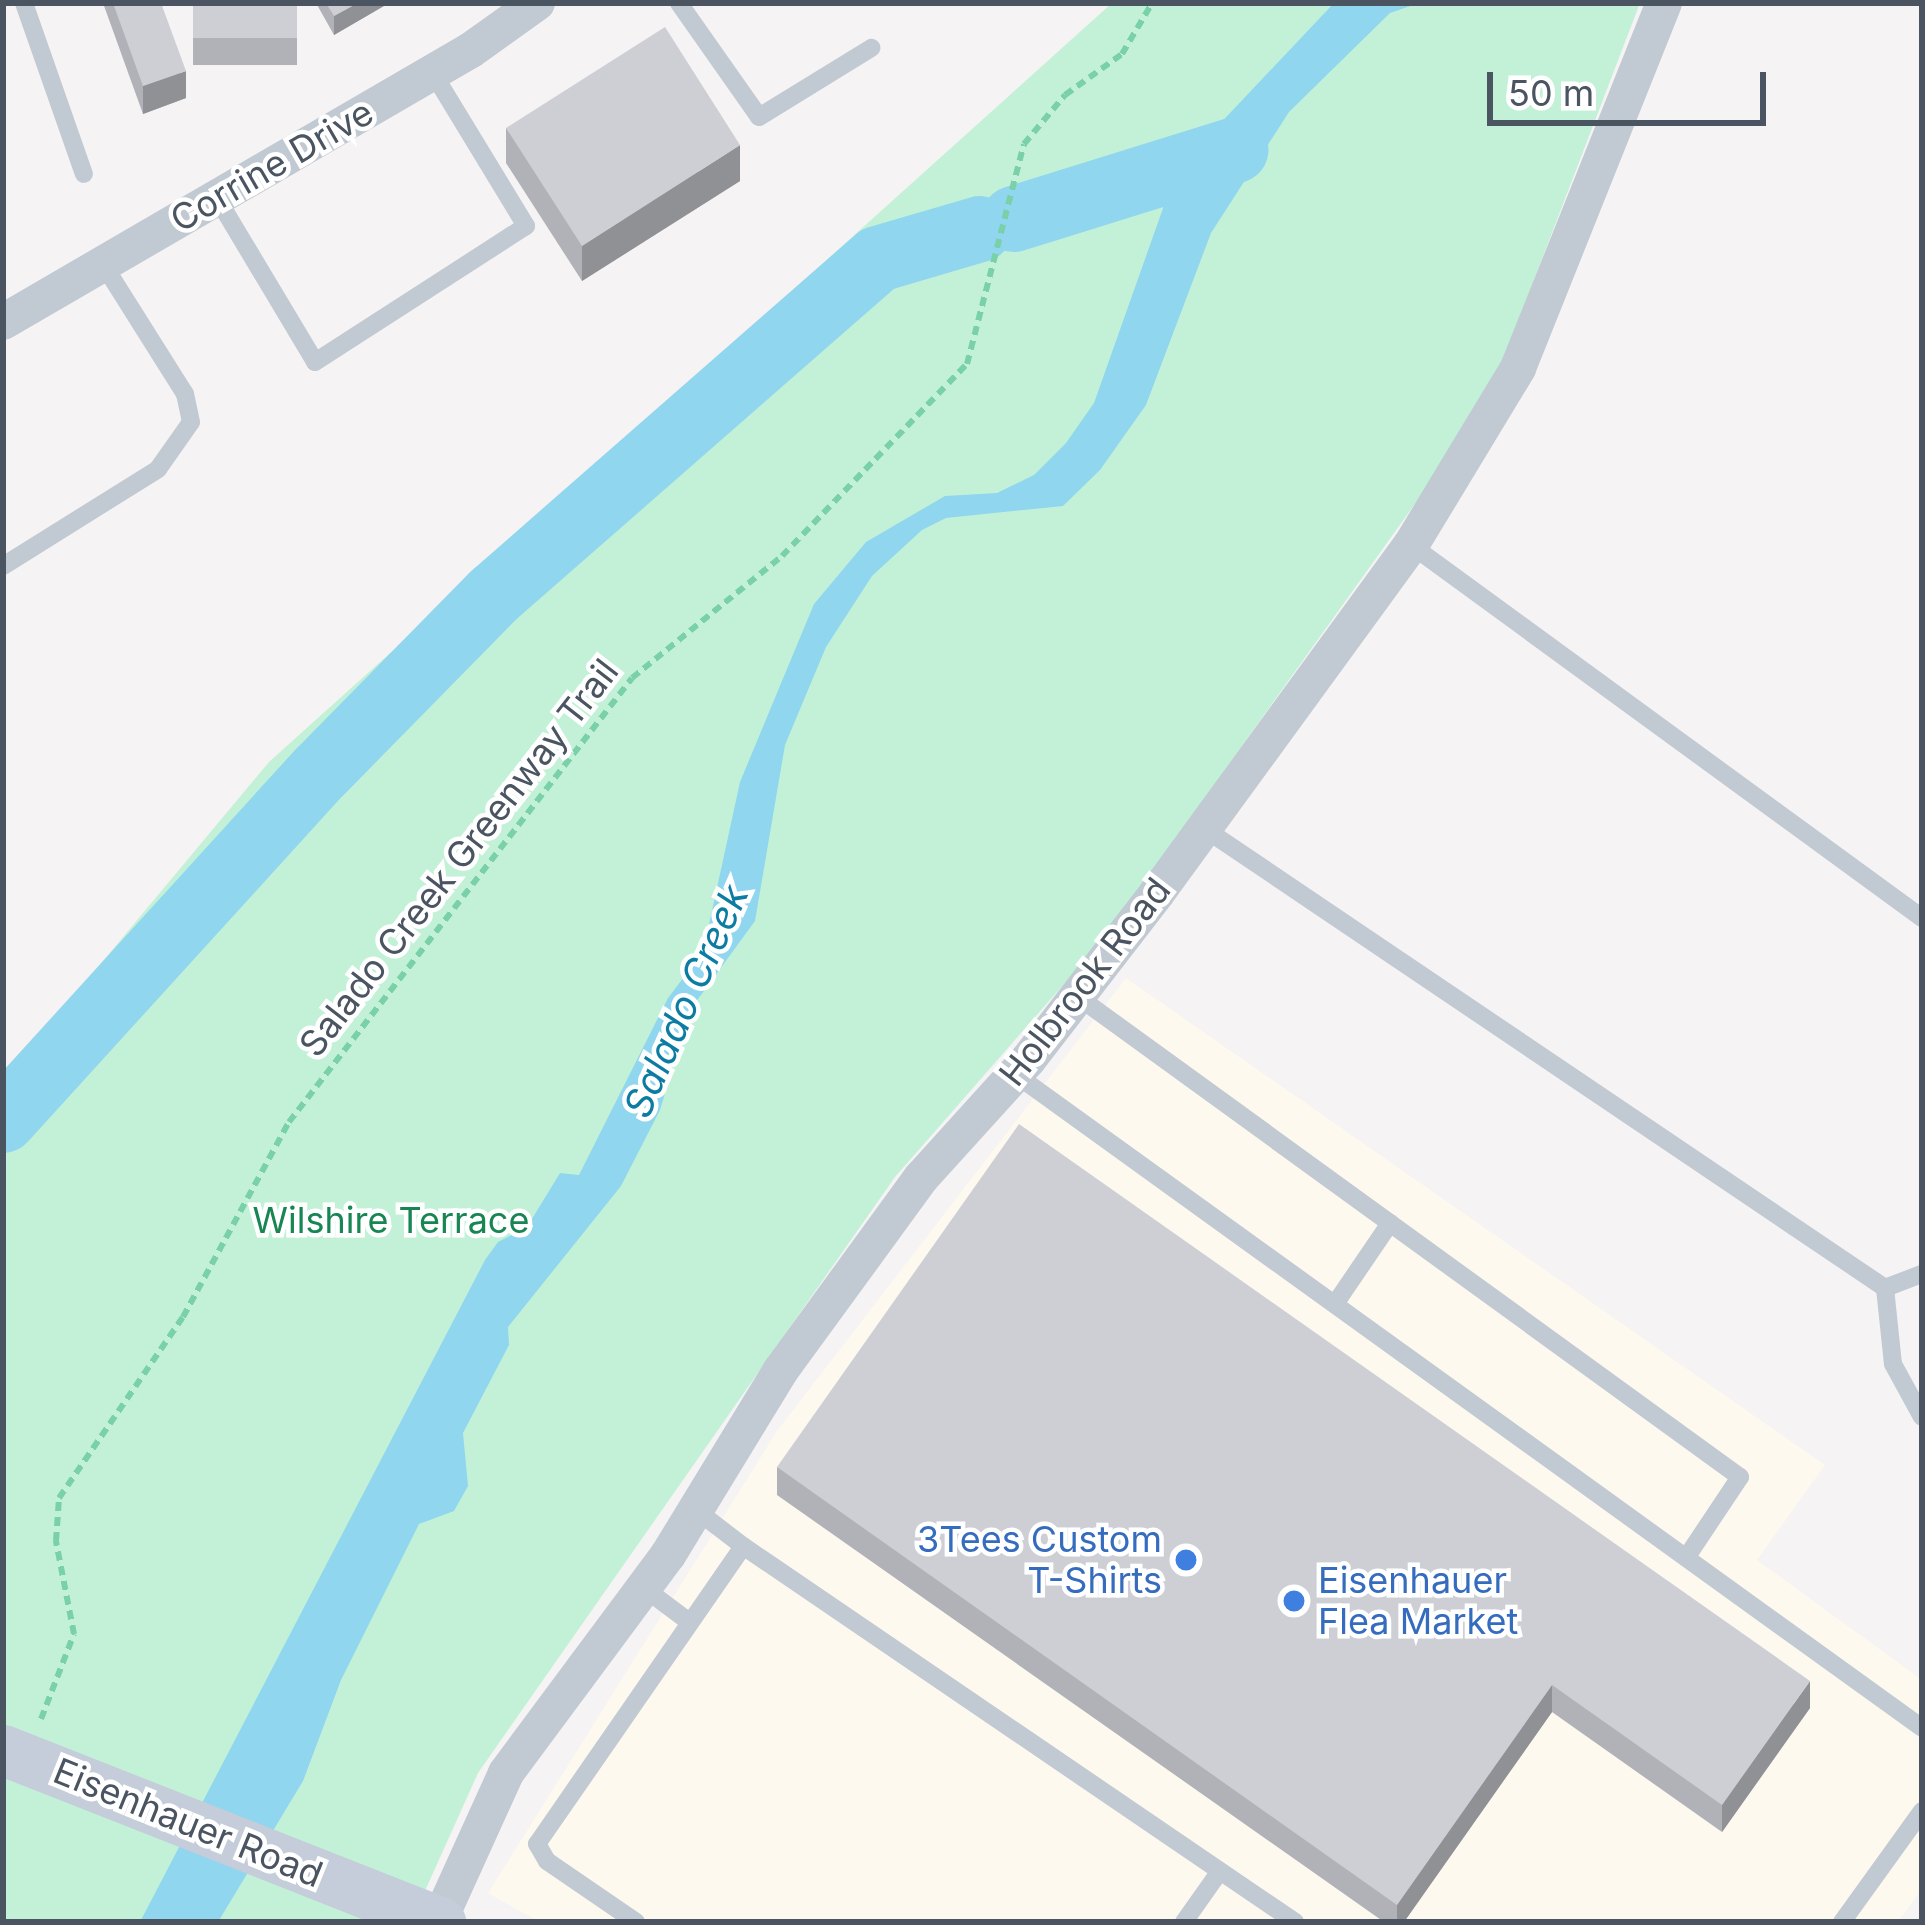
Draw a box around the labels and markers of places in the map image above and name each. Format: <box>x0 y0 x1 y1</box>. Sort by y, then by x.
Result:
place label: 3Tees Custom T-Shirts <box>917 1517 1162 1602</box>
marker: 3Tees Custom T-Shirts <box>1173 1547 1199 1573</box>
place label: Eisenhauer Flea Market <box>1318 1558 1518 1643</box>
marker: Eisenhauer Flea Market <box>1281 1588 1307 1614</box>

